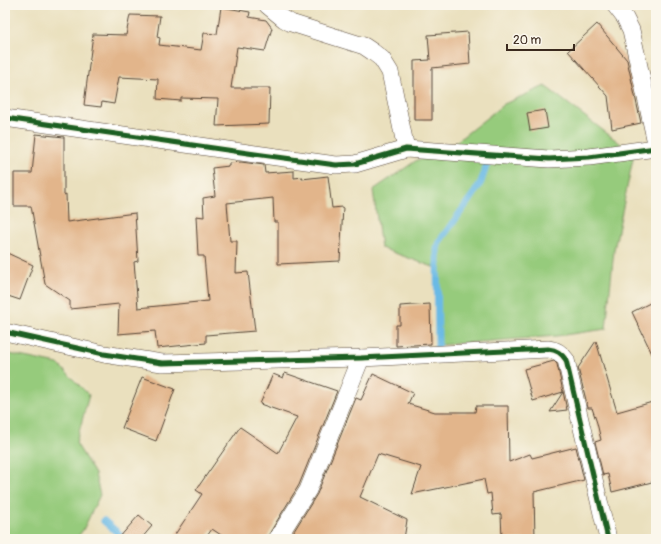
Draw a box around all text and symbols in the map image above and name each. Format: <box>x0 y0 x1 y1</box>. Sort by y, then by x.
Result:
scale bar <box>507 26 574 52</box>
text: 20 m <box>513 33 542 48</box>

